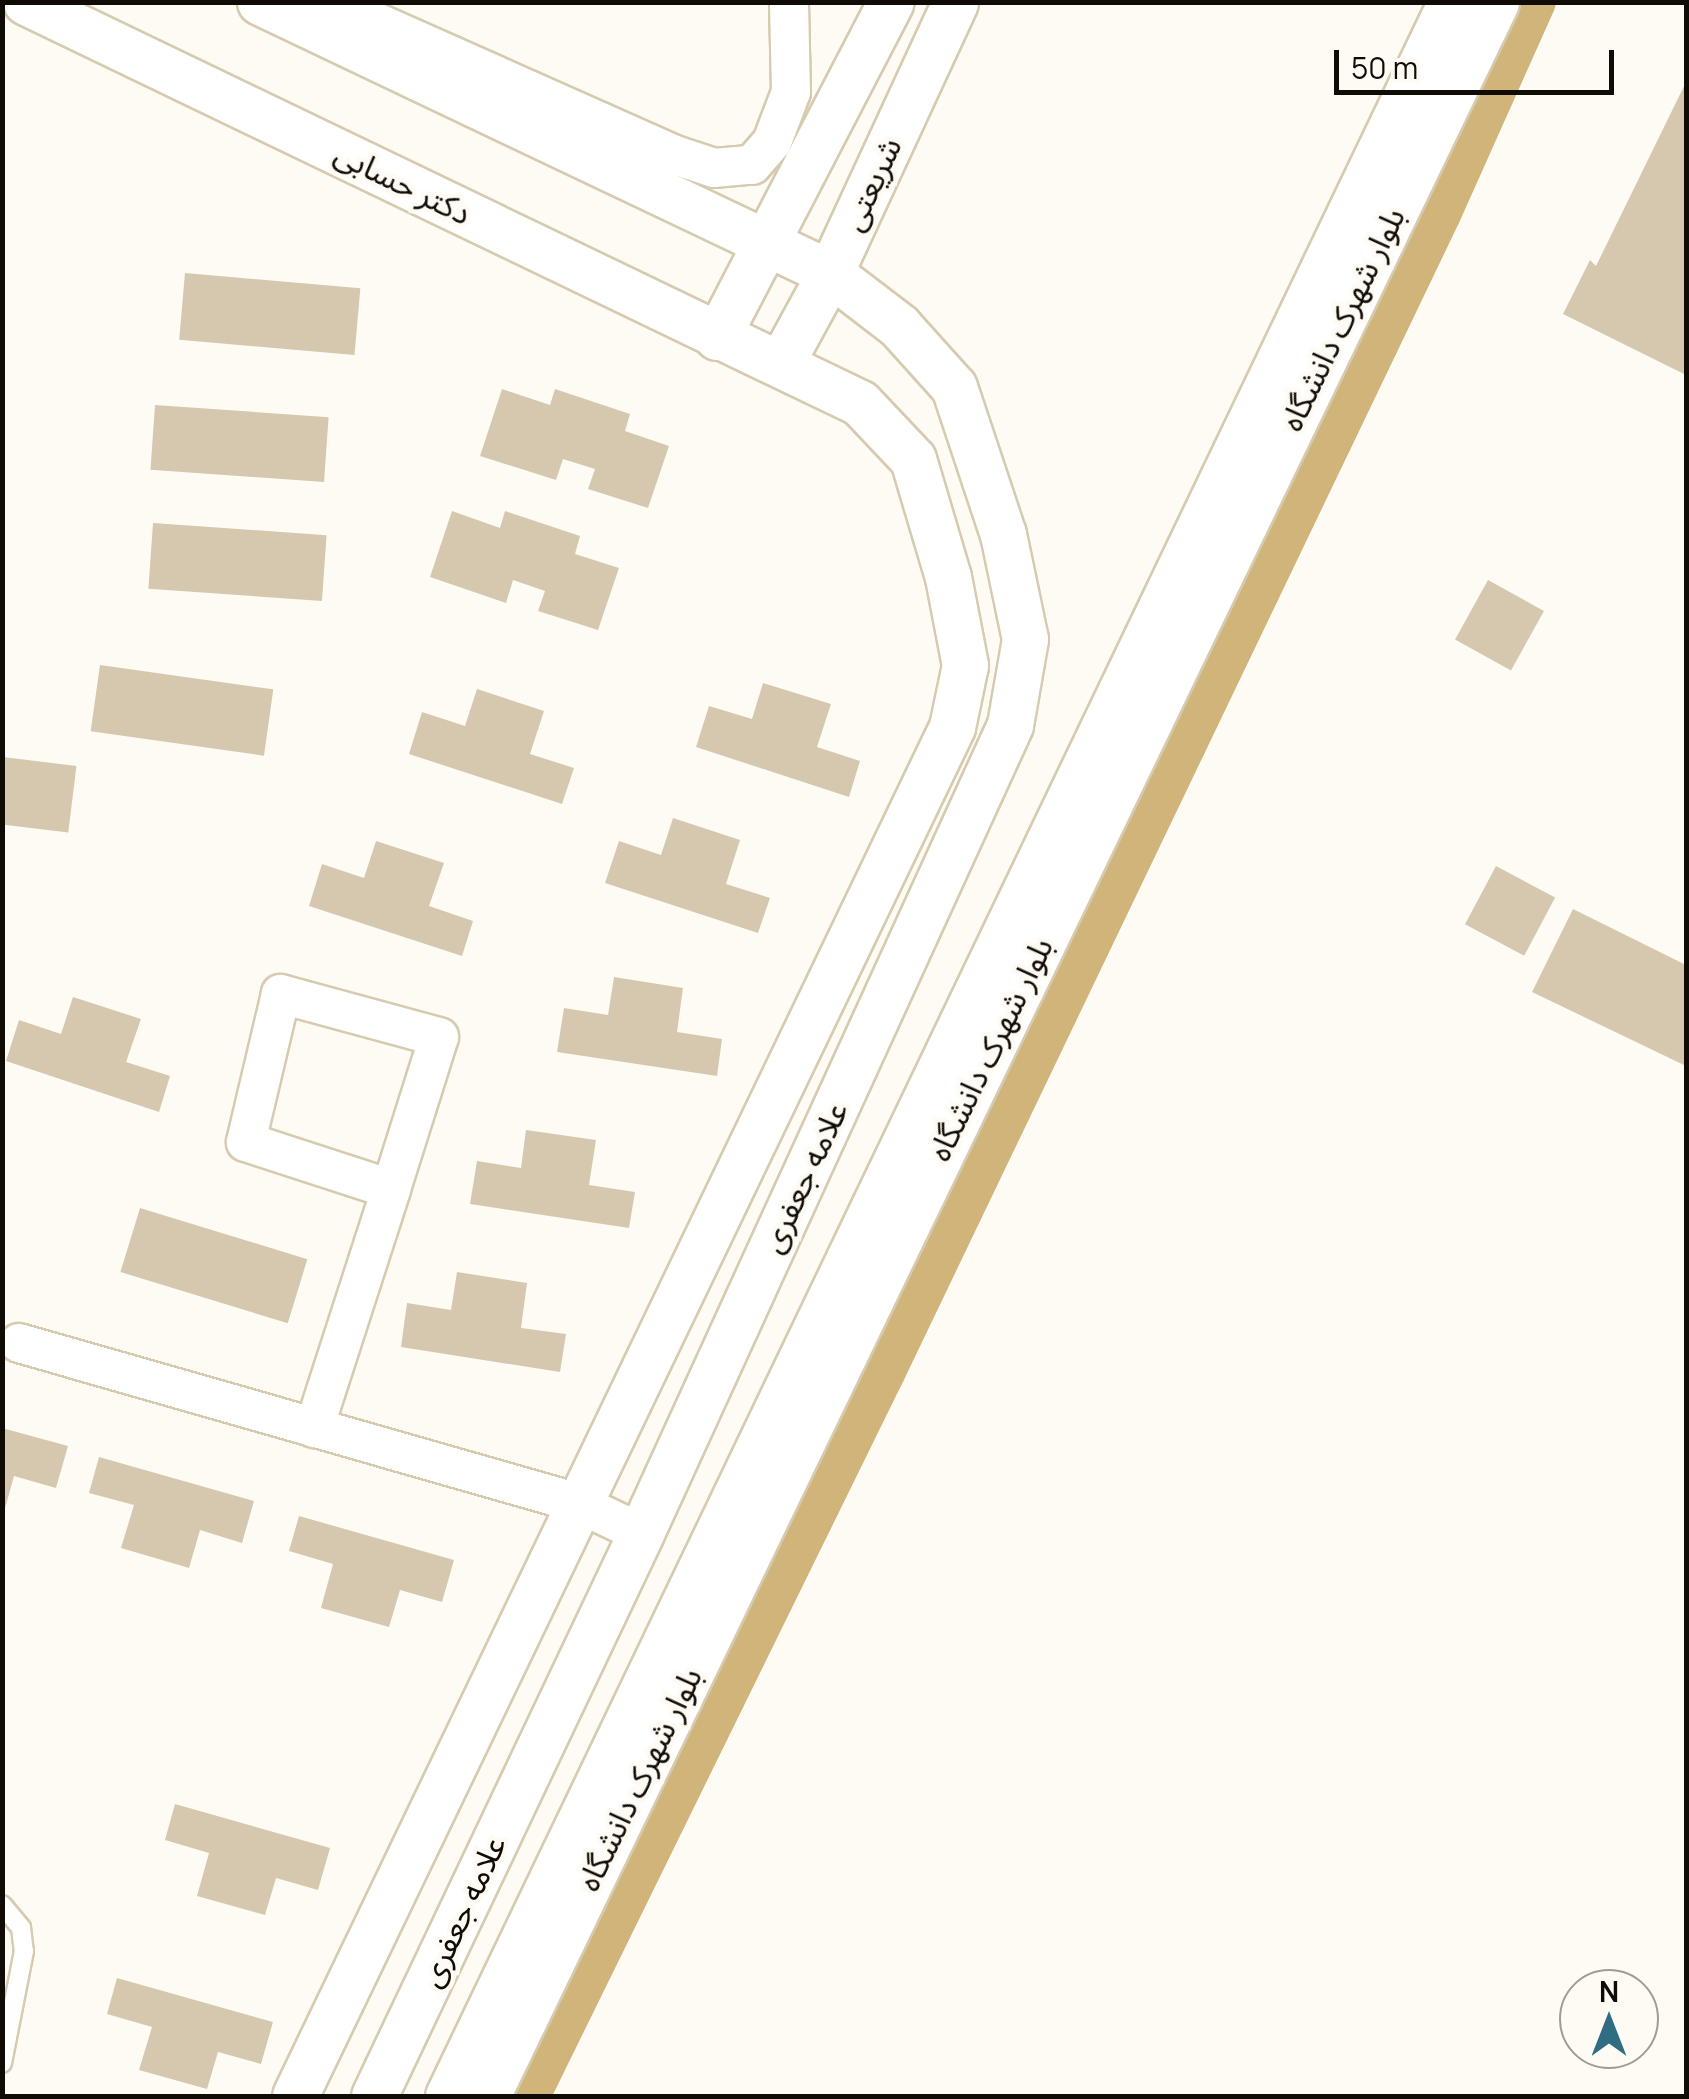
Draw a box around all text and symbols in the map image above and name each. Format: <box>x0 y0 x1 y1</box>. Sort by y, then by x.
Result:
scale bar <box>1339 30 1619 92</box>
text: 50 m <box>1351 47 1418 88</box>
street label: شریعتی <box>833 131 909 237</box>
street label: دکتر حسابی <box>329 134 477 232</box>
street label: بلوار شهرک دانشگاه <box>1271 201 1413 437</box>
street label: بلوار شهرک دانشگاه <box>919 931 1061 1167</box>
street label: علامه جعفری <box>752 1095 856 1259</box>
street label: بلوار شهرک دانشگاه <box>568 1661 710 1897</box>
street label: علامه جعفری <box>410 1829 514 1993</box>
north arrow <box>1559 1969 1659 2069</box>
text: N <box>1599 1972 1619 2010</box>

